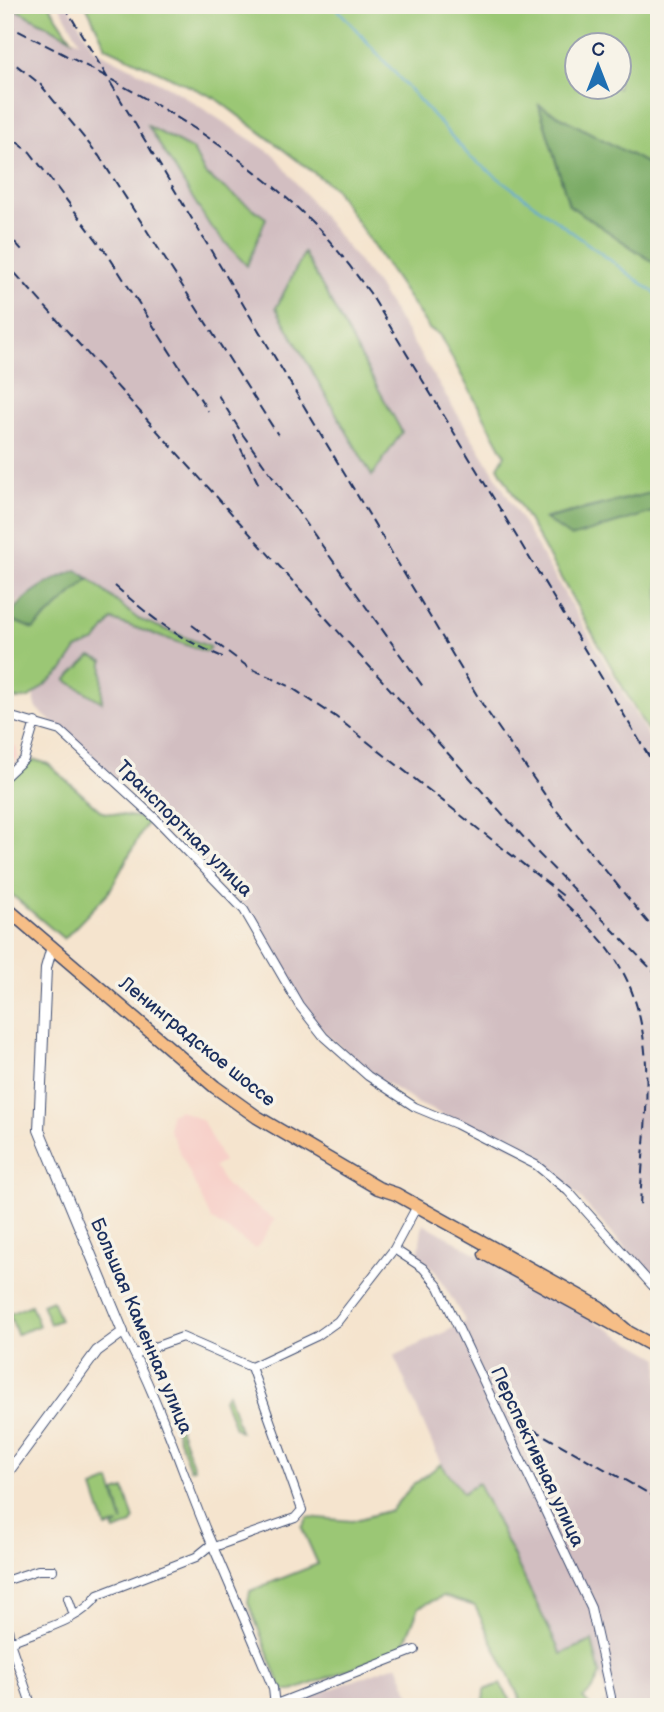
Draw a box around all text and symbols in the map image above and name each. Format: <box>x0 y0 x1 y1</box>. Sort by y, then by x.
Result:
north arrow <box>562 32 632 102</box>
text: С <box>591 39 605 62</box>
street label: Транспортная улица <box>111 756 257 902</box>
street label: Ленинградское шоссе <box>113 971 280 1112</box>
street label: Большая Каменная улица <box>85 1215 197 1437</box>
street label: Перспективная улица <box>485 1363 589 1551</box>

